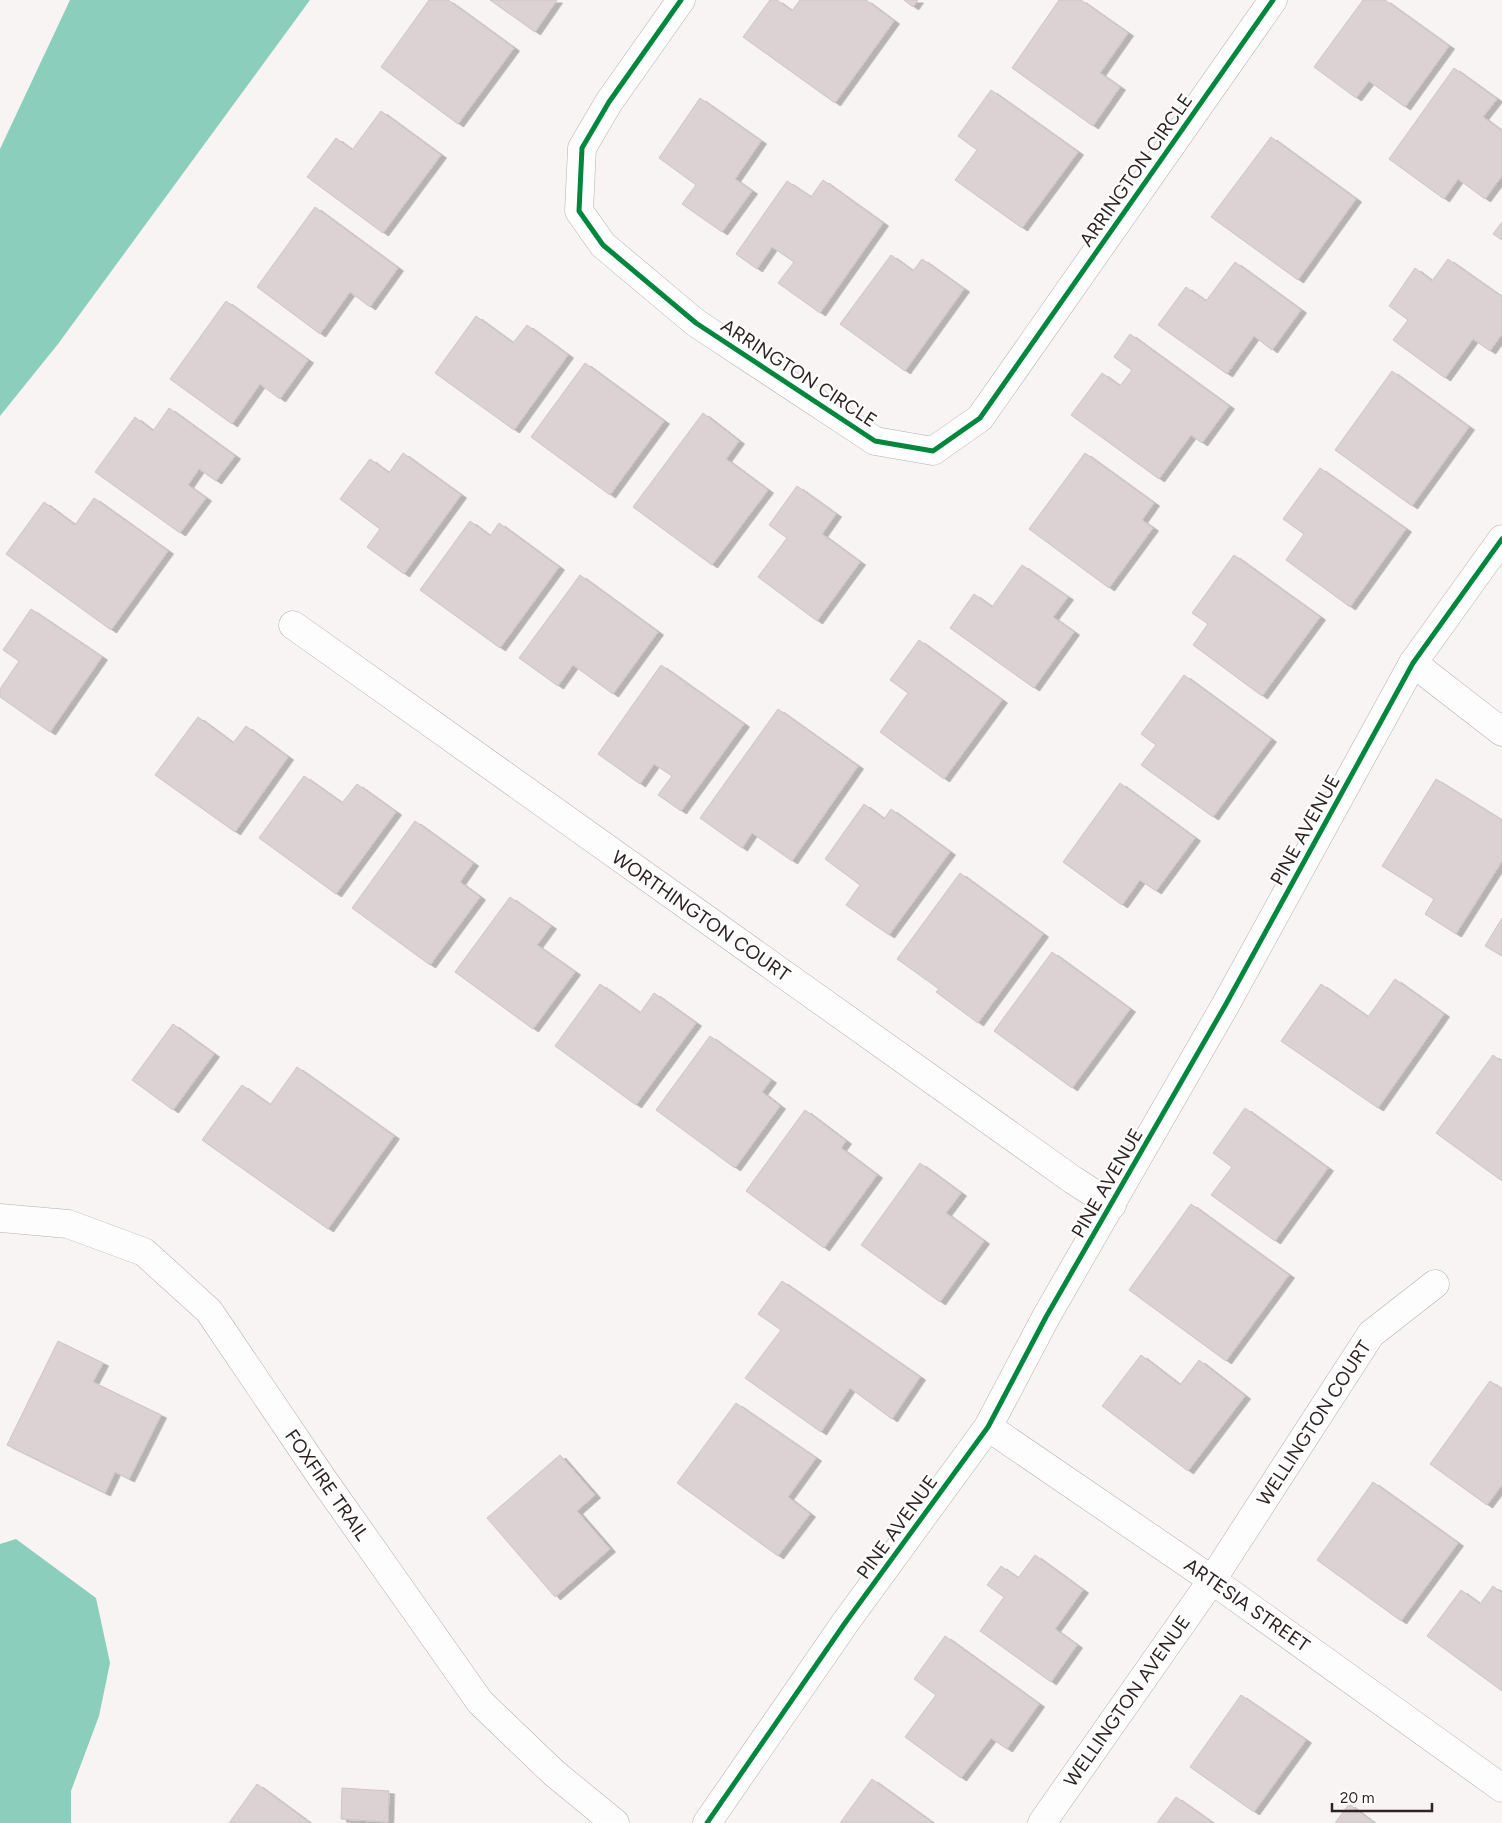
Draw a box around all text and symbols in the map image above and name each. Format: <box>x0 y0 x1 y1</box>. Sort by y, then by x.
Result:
street label: ARRINGTON CIRCLE <box>1075 89 1197 251</box>
street label: ARRINGTON CIRCLE <box>717 314 881 432</box>
street label: PINE AVENUE <box>1265 771 1345 889</box>
street label: WORTHINGTON COURT <box>607 846 795 987</box>
street label: PINE AVENUE <box>1066 1124 1148 1242</box>
street label: WELLINGTON COURT <box>1252 1336 1376 1510</box>
street label: FOXFIRE TRAIL <box>280 1425 374 1545</box>
street label: PINE AVENUE <box>852 1471 942 1583</box>
street label: ARTESIA STREET <box>1180 1553 1315 1657</box>
street label: WELLINGTON AVENUE <box>1059 1611 1195 1791</box>
scale bar <box>1332 1780 1432 1812</box>
text: 20 m <box>1340 1789 1374 1807</box>

